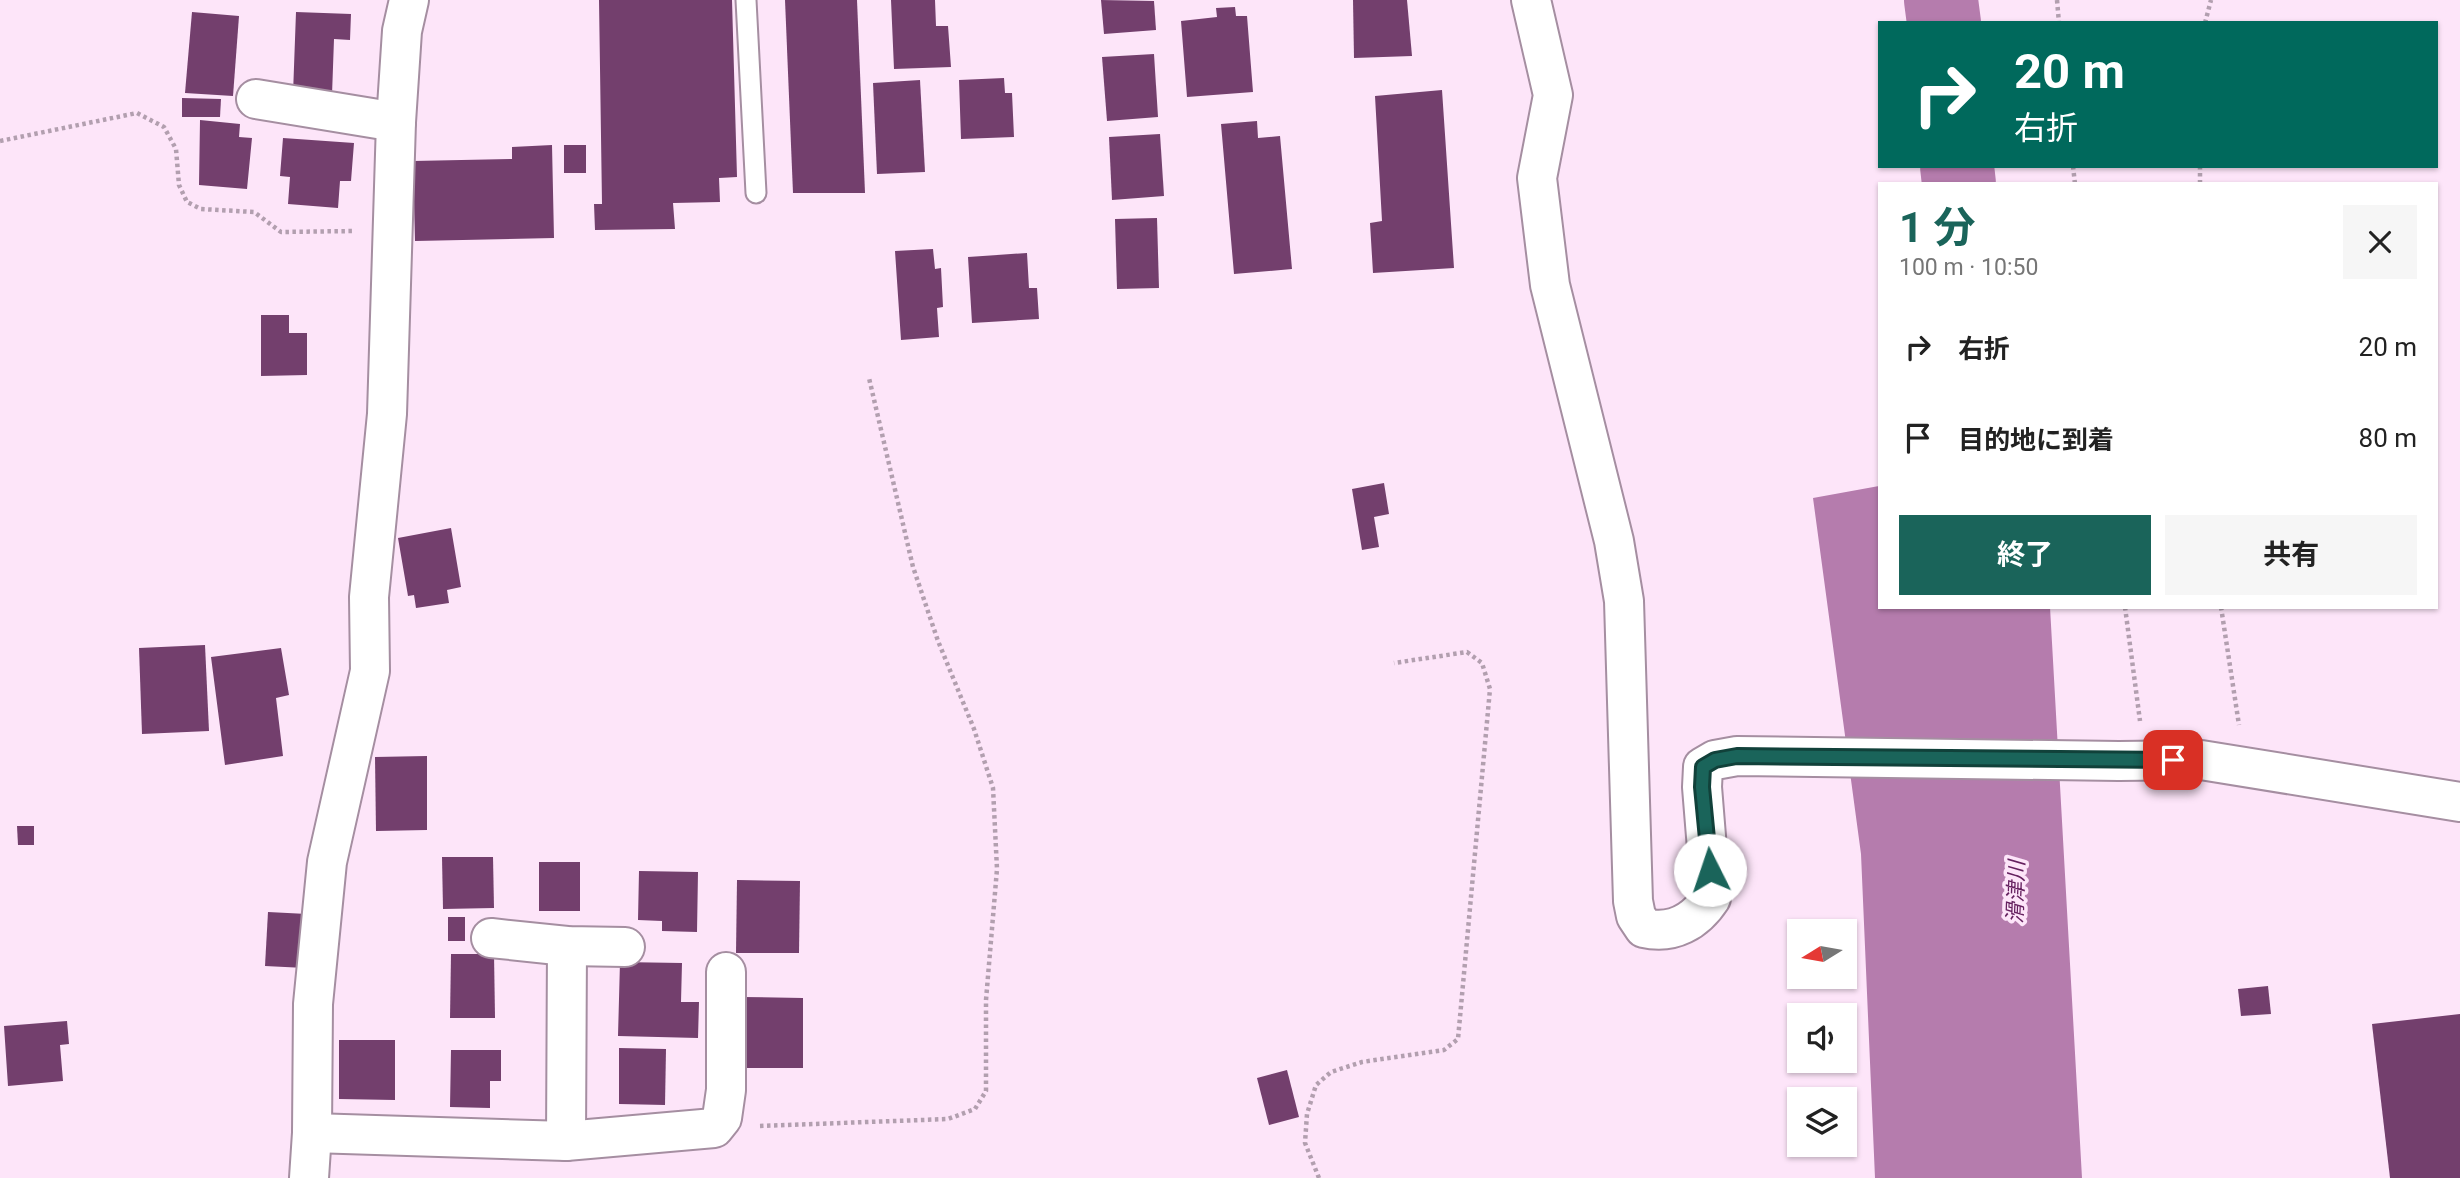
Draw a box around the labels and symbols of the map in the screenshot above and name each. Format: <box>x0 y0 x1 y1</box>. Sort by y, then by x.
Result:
pin <box>2143 730 2203 790</box>
position arrow <box>1673 833 1747 907</box>
water label: 滑津川 <box>2003 858 2029 924</box>
north arrow <box>1787 919 1857 989</box>

